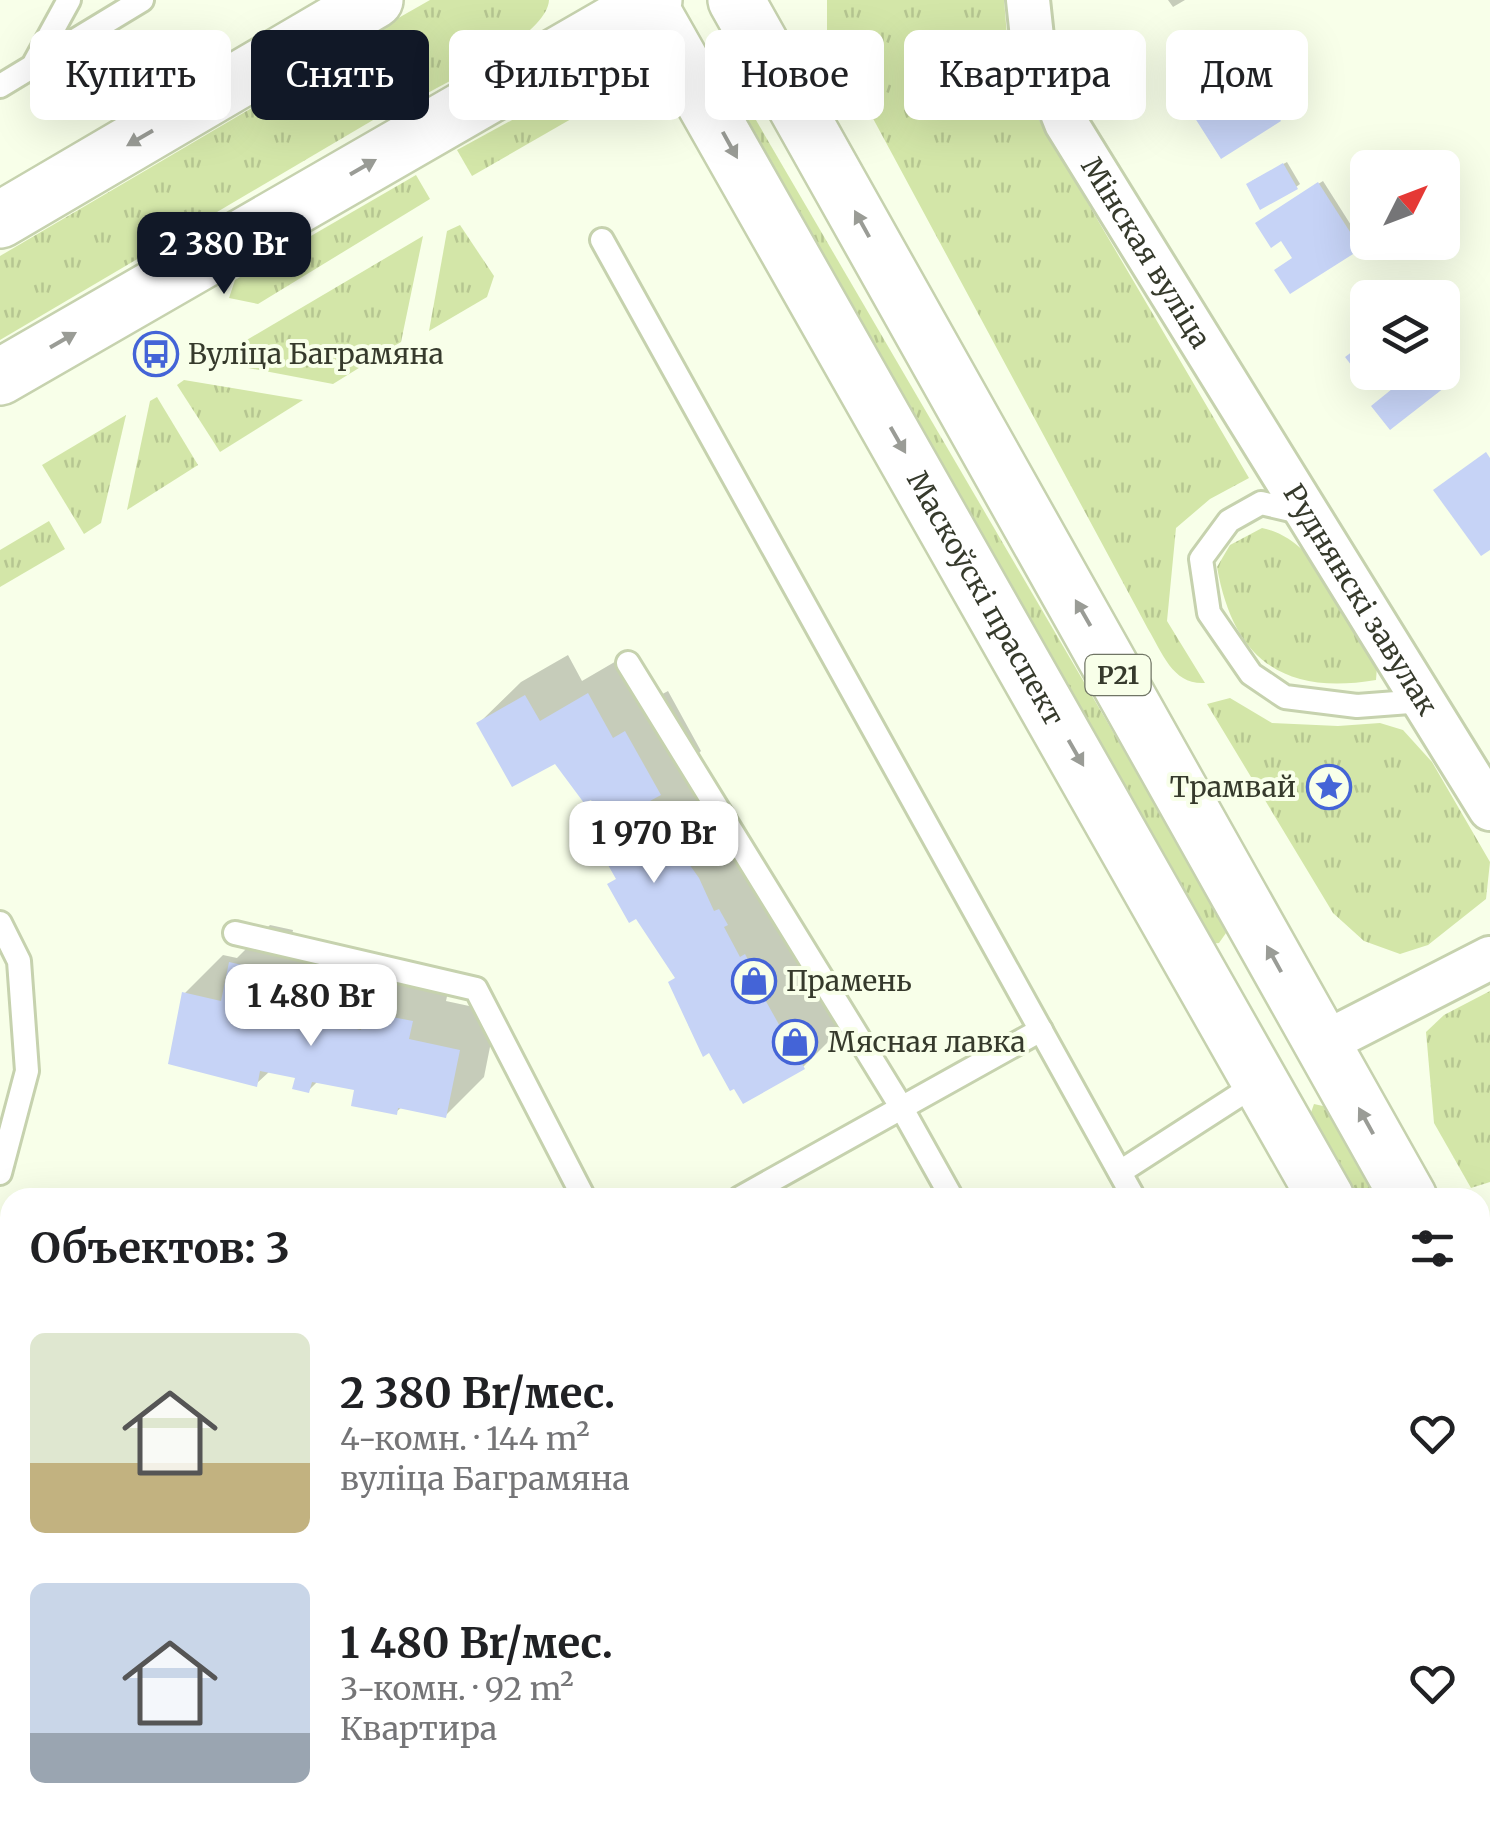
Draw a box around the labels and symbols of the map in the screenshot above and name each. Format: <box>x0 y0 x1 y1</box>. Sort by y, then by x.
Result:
one-way arrow <box>126 129 154 146</box>
one-way arrow <box>722 130 739 159</box>
street label: Мінская вуліца <box>1073 150 1219 355</box>
north arrow <box>1350 150 1460 260</box>
one-way arrow <box>349 159 377 177</box>
one-way arrow <box>853 209 870 238</box>
pin: 2 380 Br <box>121 212 327 297</box>
bus stop icon: Вуліца Баграмяна <box>133 331 179 377</box>
one-way arrow <box>49 332 77 350</box>
place label: Вуліца Баграмяна <box>188 336 444 372</box>
one-way arrow <box>889 426 906 455</box>
street label: Маскоўскі праспект <box>899 465 1072 732</box>
street label: Руднянскі завулак <box>1276 477 1446 722</box>
one-way arrow <box>1074 599 1091 628</box>
road number: Р21 <box>1086 655 1150 695</box>
one-way arrow <box>1067 739 1085 767</box>
place icon: Трамвай <box>1306 764 1352 810</box>
place label: Трамвай <box>1170 769 1296 805</box>
pin: 1 970 Br <box>551 801 757 886</box>
one-way arrow <box>1266 945 1284 973</box>
shop icon: Прамень <box>731 958 777 1004</box>
place label: Прамень <box>786 963 912 999</box>
pin: 1 480 Br <box>208 964 414 1049</box>
shop icon: Мясная лавка <box>772 1019 818 1065</box>
place label: Мясная лавка <box>828 1024 1025 1060</box>
one-way arrow <box>1357 1106 1374 1135</box>

